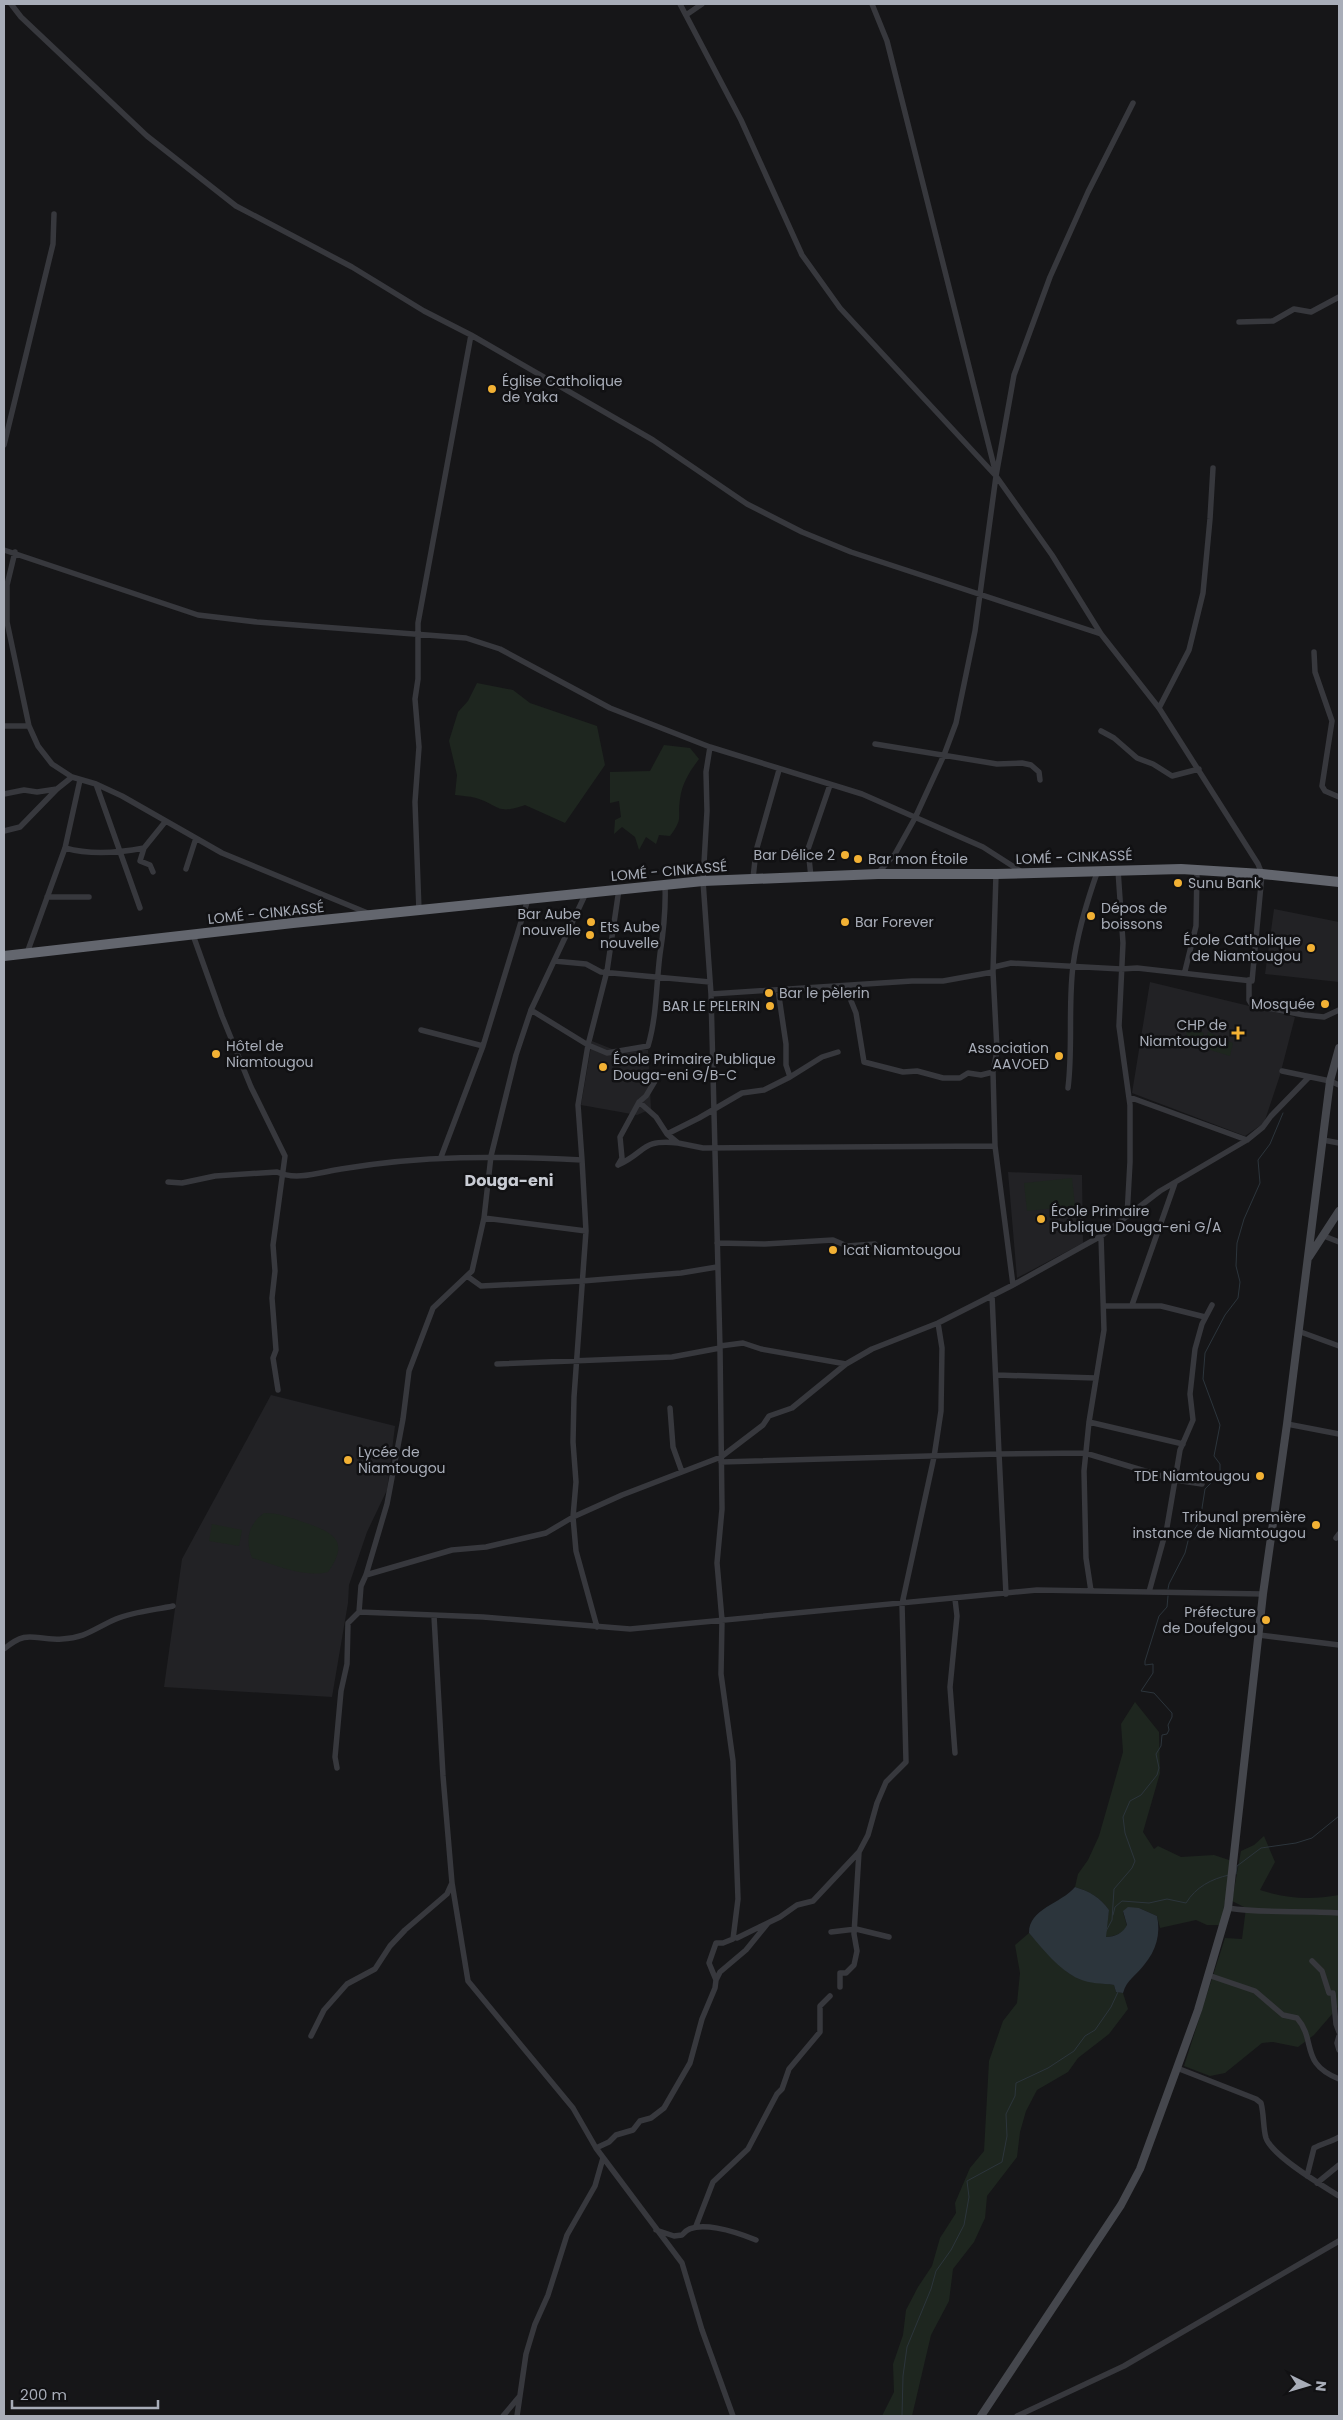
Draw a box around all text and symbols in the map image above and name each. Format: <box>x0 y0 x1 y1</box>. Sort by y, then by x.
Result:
place label: Église Catholique de Yaka <box>502 371 623 407</box>
marker: Église Catholique de Yaka <box>486 383 498 395</box>
place label: Bar Délice 2 <box>754 845 835 865</box>
street label: LOMÉ - CINKASSÉ <box>1015 845 1133 869</box>
marker: Bar Délice 2 <box>839 849 851 861</box>
place label: Bar mon Étoile <box>868 849 968 869</box>
marker: Bar mon Étoile <box>852 853 864 865</box>
street label: LOMÉ - CINKASSÉ <box>610 856 728 886</box>
place label: Sunu Bank <box>1188 873 1262 893</box>
marker: Sunu Bank <box>1172 877 1184 889</box>
street label: LOMÉ - CINKASSÉ <box>207 897 325 929</box>
place label: Dépos de boissons <box>1101 898 1168 934</box>
place label: Bar Aube nouvelle <box>517 904 581 940</box>
marker: Dépos de boissons <box>1085 910 1097 922</box>
place label: Bar Forever <box>855 912 934 932</box>
marker: Bar Aube nouvelle <box>585 916 597 928</box>
marker: Bar Forever <box>839 916 851 928</box>
place label: Ets Aube nouvelle <box>600 917 660 953</box>
marker: Ets Aube nouvelle <box>584 929 596 941</box>
place label: École Catholique de Niamtougou <box>1183 930 1301 966</box>
marker: École Catholique de Niamtougou <box>1305 942 1317 954</box>
place label: Bar le pèlerin <box>779 983 870 1003</box>
marker: Bar le pèlerin <box>763 987 775 999</box>
place label: Mosquée <box>1251 994 1315 1014</box>
place label: BAR LE PELERIN <box>662 996 760 1016</box>
marker: Mosquée <box>1319 998 1331 1010</box>
marker: BAR LE PELERIN <box>764 1000 776 1012</box>
place label: CHP de Niamtougou <box>1139 1015 1227 1051</box>
marker: CHP de Niamtougou <box>1231 1026 1245 1040</box>
place label: Hôtel de Niamtougou <box>226 1036 314 1072</box>
place label: Association AAVOED <box>968 1038 1049 1074</box>
marker: Hôtel de Niamtougou <box>210 1048 222 1060</box>
place label: École Primaire Publique Douga-eni G/B-C <box>613 1049 776 1085</box>
marker: Association AAVOED <box>1053 1050 1065 1062</box>
marker: École Primaire Publique Douga-eni G/B-C <box>597 1061 609 1073</box>
district label: Douga-eni <box>465 1169 553 1192</box>
place label: École Primaire Publique Douga-eni G/A <box>1051 1201 1222 1237</box>
marker: École Primaire Publique Douga-eni G/A <box>1035 1213 1047 1225</box>
place label: Icat Niamtougou <box>843 1240 961 1260</box>
marker: Icat Niamtougou <box>827 1244 839 1256</box>
place label: Lycée de Niamtougou <box>358 1442 446 1478</box>
marker: Lycée de Niamtougou <box>342 1454 354 1466</box>
place label: TDE Niamtougou <box>1134 1466 1250 1486</box>
marker: TDE Niamtougou <box>1254 1470 1266 1482</box>
place label: Tribunal première instance de Niamtougou <box>1132 1507 1306 1543</box>
marker: Tribunal première instance de Niamtougou <box>1310 1519 1322 1531</box>
place label: Préfecture de Doufelgou <box>1162 1602 1256 1638</box>
marker: Préfecture de Doufelgou <box>1260 1614 1272 1626</box>
north arrow <box>1283 2360 1333 2410</box>
scale bar <box>12 2378 159 2410</box>
text: N <box>1311 2380 1331 2392</box>
text: 200 m <box>20 2384 67 2405</box>

